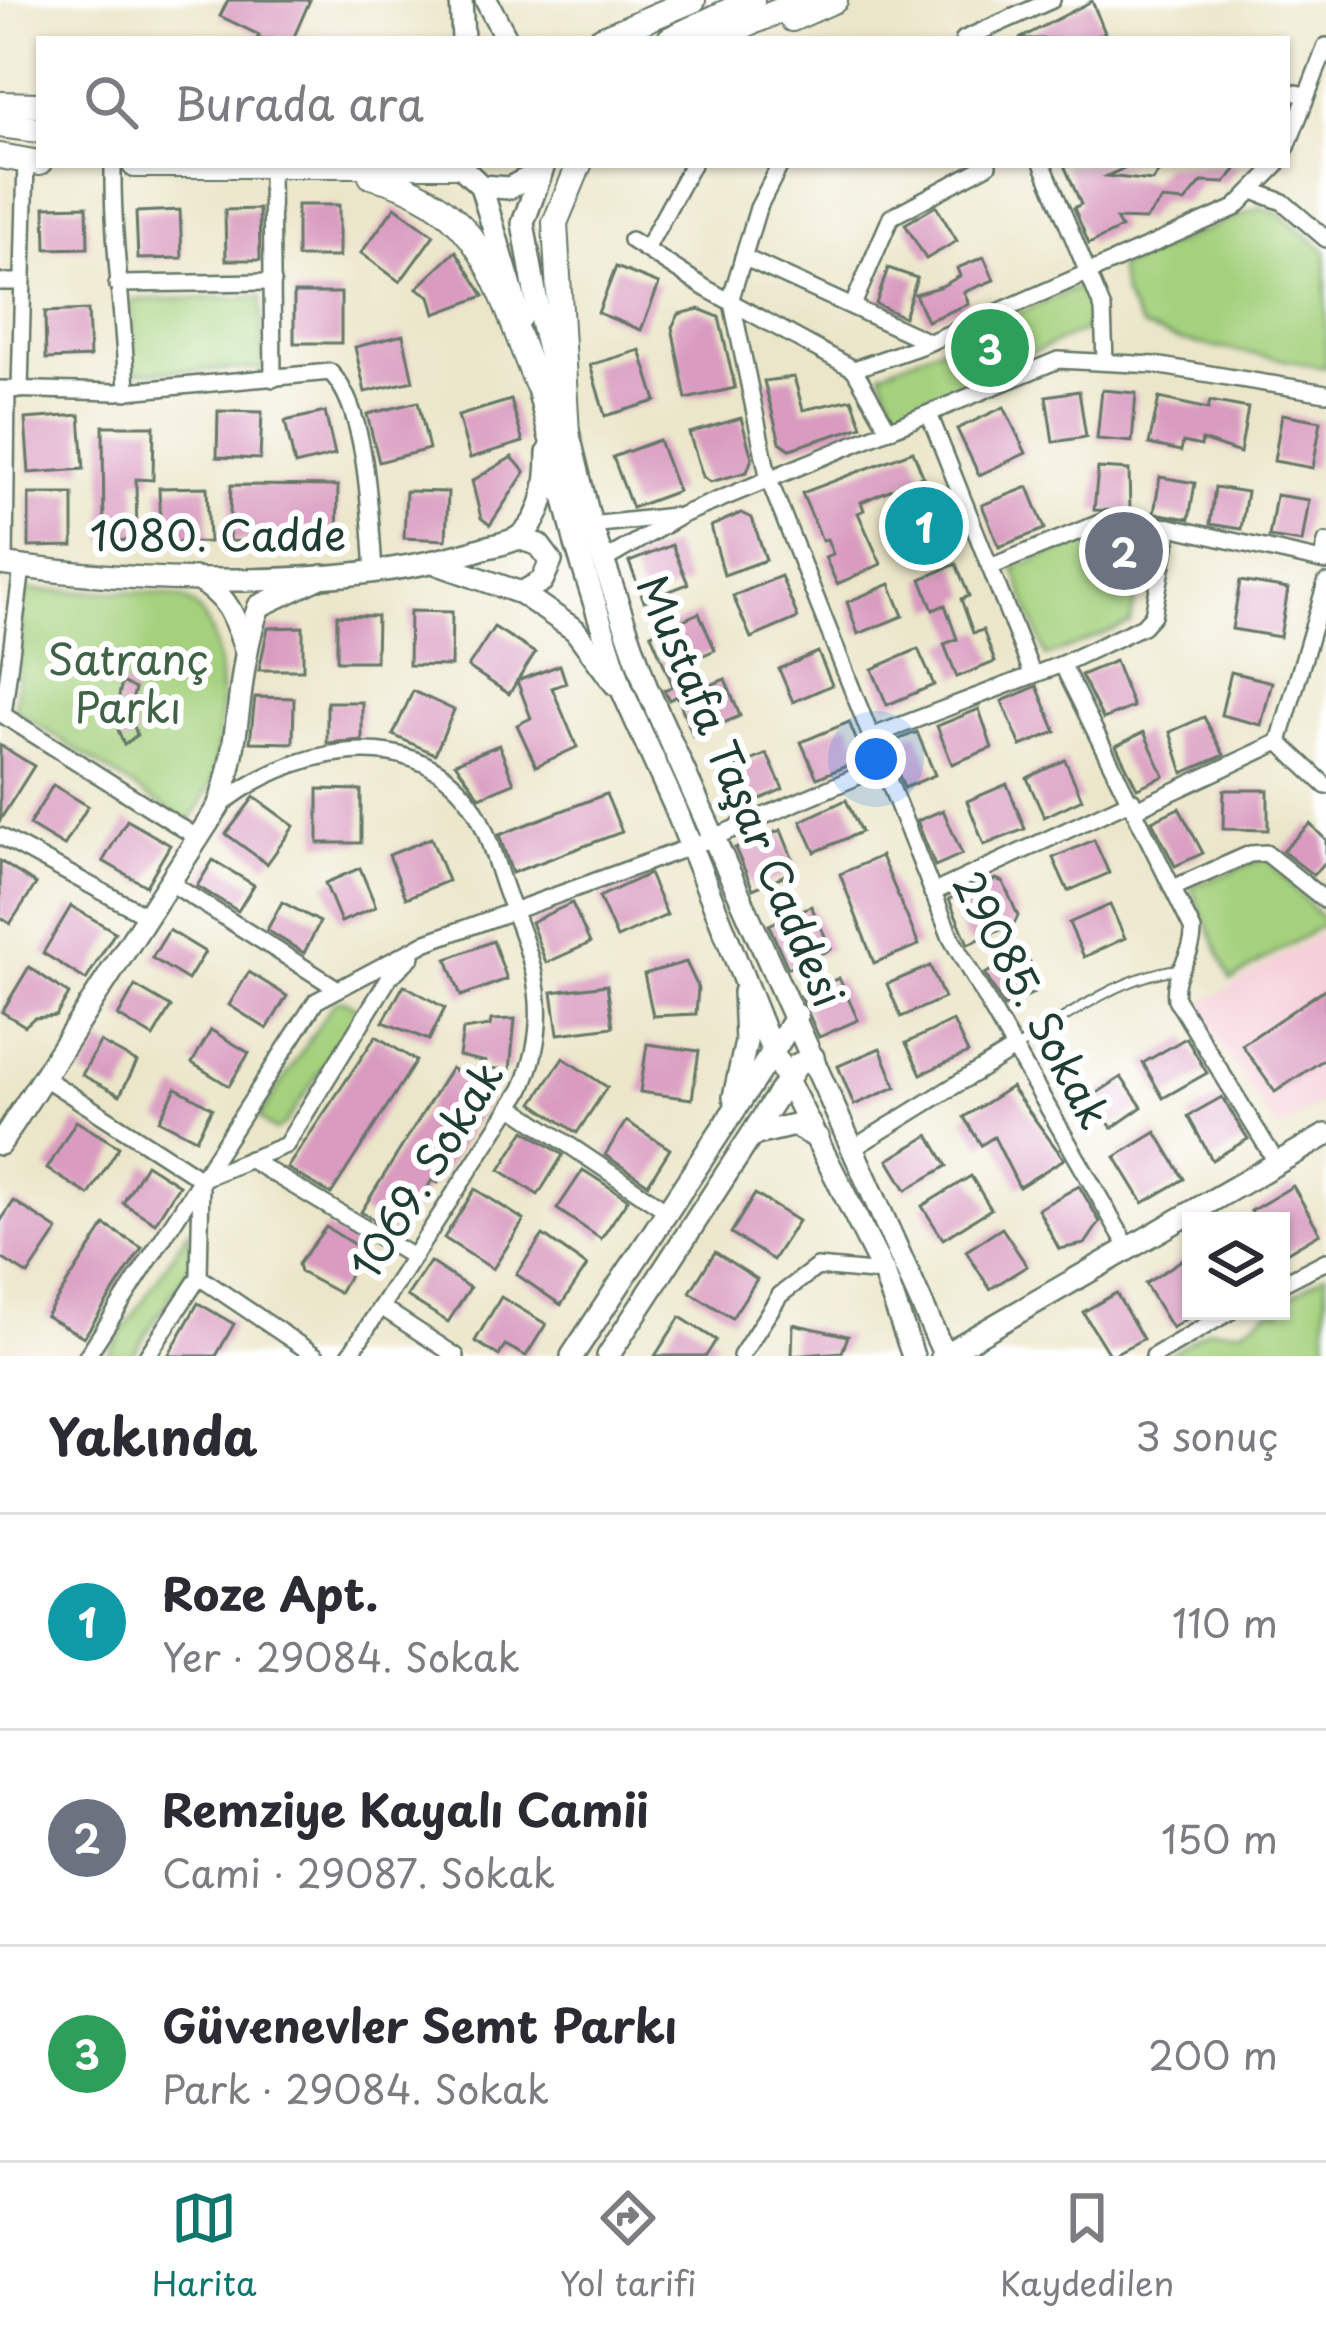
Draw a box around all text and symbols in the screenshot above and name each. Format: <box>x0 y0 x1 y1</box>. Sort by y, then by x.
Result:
search box <box>36 36 1290 168</box>
text: Burada ara <box>174 68 424 136</box>
icon: search <box>78 69 144 135</box>
pin: 3 <box>951 303 1029 393</box>
pin: 1 <box>885 481 963 571</box>
street label: 1080. Cadde <box>90 502 346 565</box>
pin: 2 <box>1085 506 1163 596</box>
street label: Mustafa Taşar Caddesi <box>622 564 862 1016</box>
park label: Satranç Parkı <box>48 626 208 737</box>
your location <box>846 729 906 789</box>
street label: 29085. Sokak <box>939 859 1127 1139</box>
street label: 1069. Sokak <box>333 1048 517 1290</box>
map controls <box>1182 1212 1290 1320</box>
button: layers <box>1182 1212 1290 1320</box>
text: Yakında <box>48 1396 258 1473</box>
text: 3 sonuç <box>1135 1405 1278 1464</box>
text: Roze Apt. <box>162 1558 378 1626</box>
text: 1 <box>78 1592 96 1651</box>
text: 110 m <box>1172 1592 1278 1651</box>
text: Yer · 29084. Sokak <box>162 1626 520 1685</box>
text: Remziye Kayalı Camii <box>162 1774 649 1842</box>
text: 2 <box>73 1808 101 1867</box>
text: 150 m <box>1161 1808 1278 1867</box>
text: Cami · 29087. Sokak <box>162 1842 555 1901</box>
text: Güvenevler Semt Parkı <box>162 1990 677 2058</box>
text: 3 <box>74 2024 100 2083</box>
text: 200 m <box>1148 2024 1278 2083</box>
text: Park · 29084. Sokak <box>162 2058 549 2117</box>
tab: Harita <box>152 2185 256 2307</box>
tab: Yol tarifi <box>560 2185 697 2307</box>
tab: Kaydedilen <box>1000 2185 1174 2307</box>

